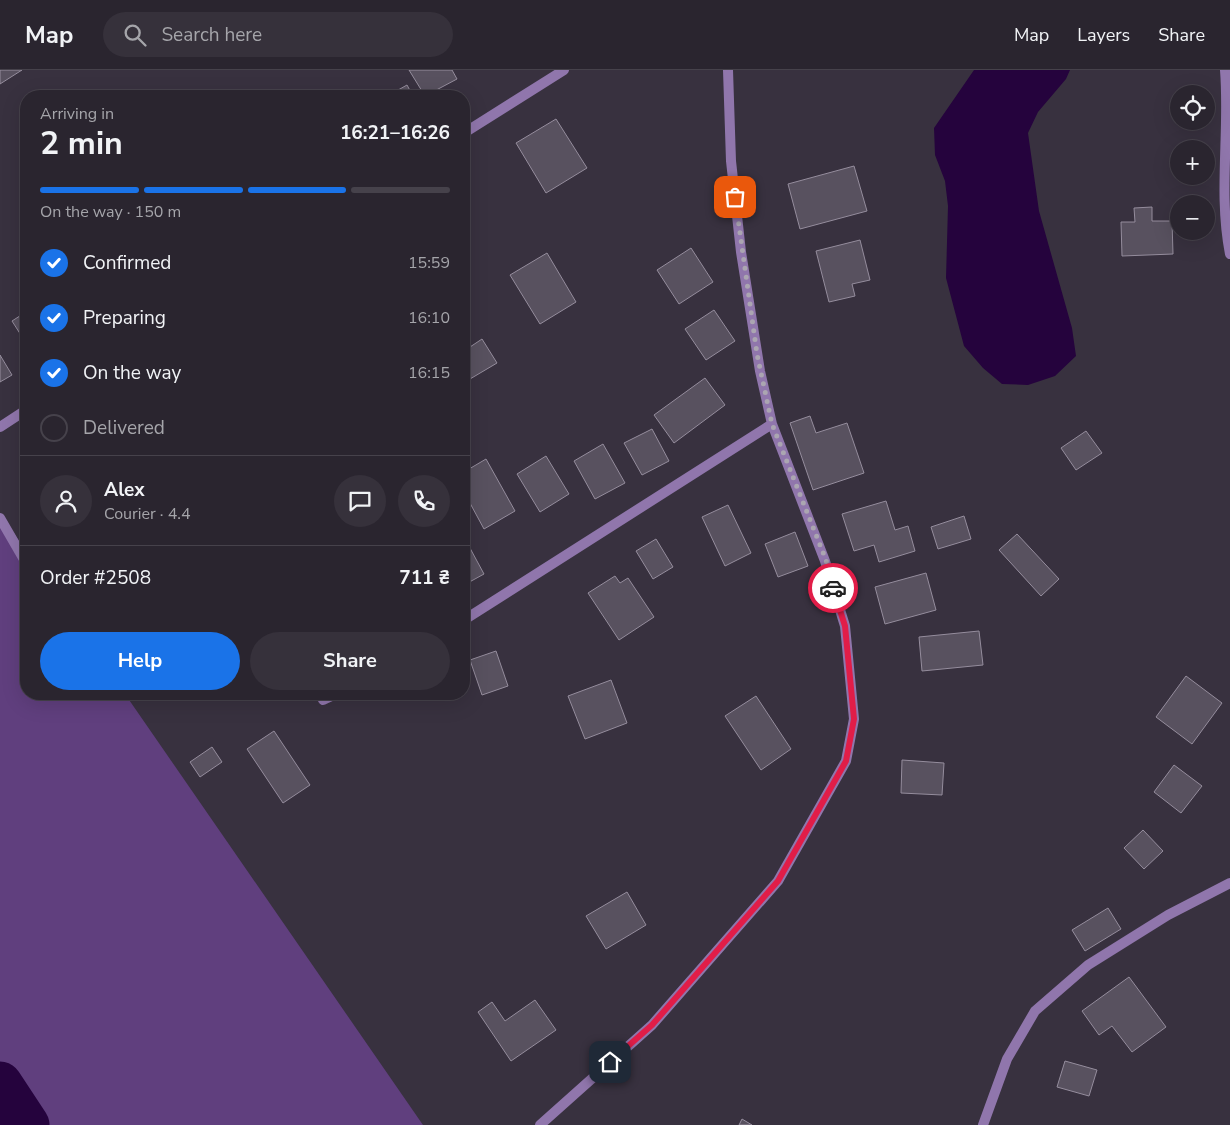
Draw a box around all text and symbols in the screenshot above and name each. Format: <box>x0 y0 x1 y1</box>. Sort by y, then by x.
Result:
search box <box>103 12 453 57</box>
text: Map <box>25 19 73 51</box>
icon: search <box>121 21 149 49</box>
text: Search here <box>161 22 262 48</box>
text: Map <box>1014 23 1049 47</box>
text: Layers <box>1077 23 1130 47</box>
text: Share <box>1158 23 1205 47</box>
map controls <box>1170 85 1215 240</box>
button: locate <box>1170 85 1215 130</box>
text: Arriving in <box>40 103 114 125</box>
text: 16:21–16:26 <box>340 120 450 146</box>
text: 2 min <box>40 122 123 165</box>
button: + <box>1170 140 1215 185</box>
pin <box>714 176 756 218</box>
icon: bag <box>721 183 749 211</box>
button: − <box>1170 195 1215 240</box>
text: On the way · 150 m <box>40 201 181 223</box>
icon: check <box>40 249 68 277</box>
text: Confirmed <box>83 250 171 276</box>
text: 15:59 <box>408 252 450 274</box>
icon: check <box>40 304 68 332</box>
text: Preparing <box>83 305 166 331</box>
text: 16:10 <box>408 307 450 329</box>
icon: check <box>40 359 68 387</box>
text: On the way <box>83 360 181 386</box>
text: 16:15 <box>408 362 450 384</box>
text: Delivered <box>83 415 165 441</box>
button: person <box>40 475 92 527</box>
button: chat <box>334 475 386 527</box>
button: phone <box>398 475 450 527</box>
text: Alex <box>104 477 145 503</box>
text: Courier · 4.4 <box>104 503 190 525</box>
courier <box>808 563 858 613</box>
text: Order #2508 <box>40 565 151 591</box>
text: 711 ₴ <box>399 565 450 591</box>
icon: car <box>819 574 847 602</box>
button: Help <box>40 632 240 690</box>
button: Share <box>250 632 450 690</box>
pin <box>589 1041 631 1083</box>
icon: home <box>596 1048 624 1076</box>

